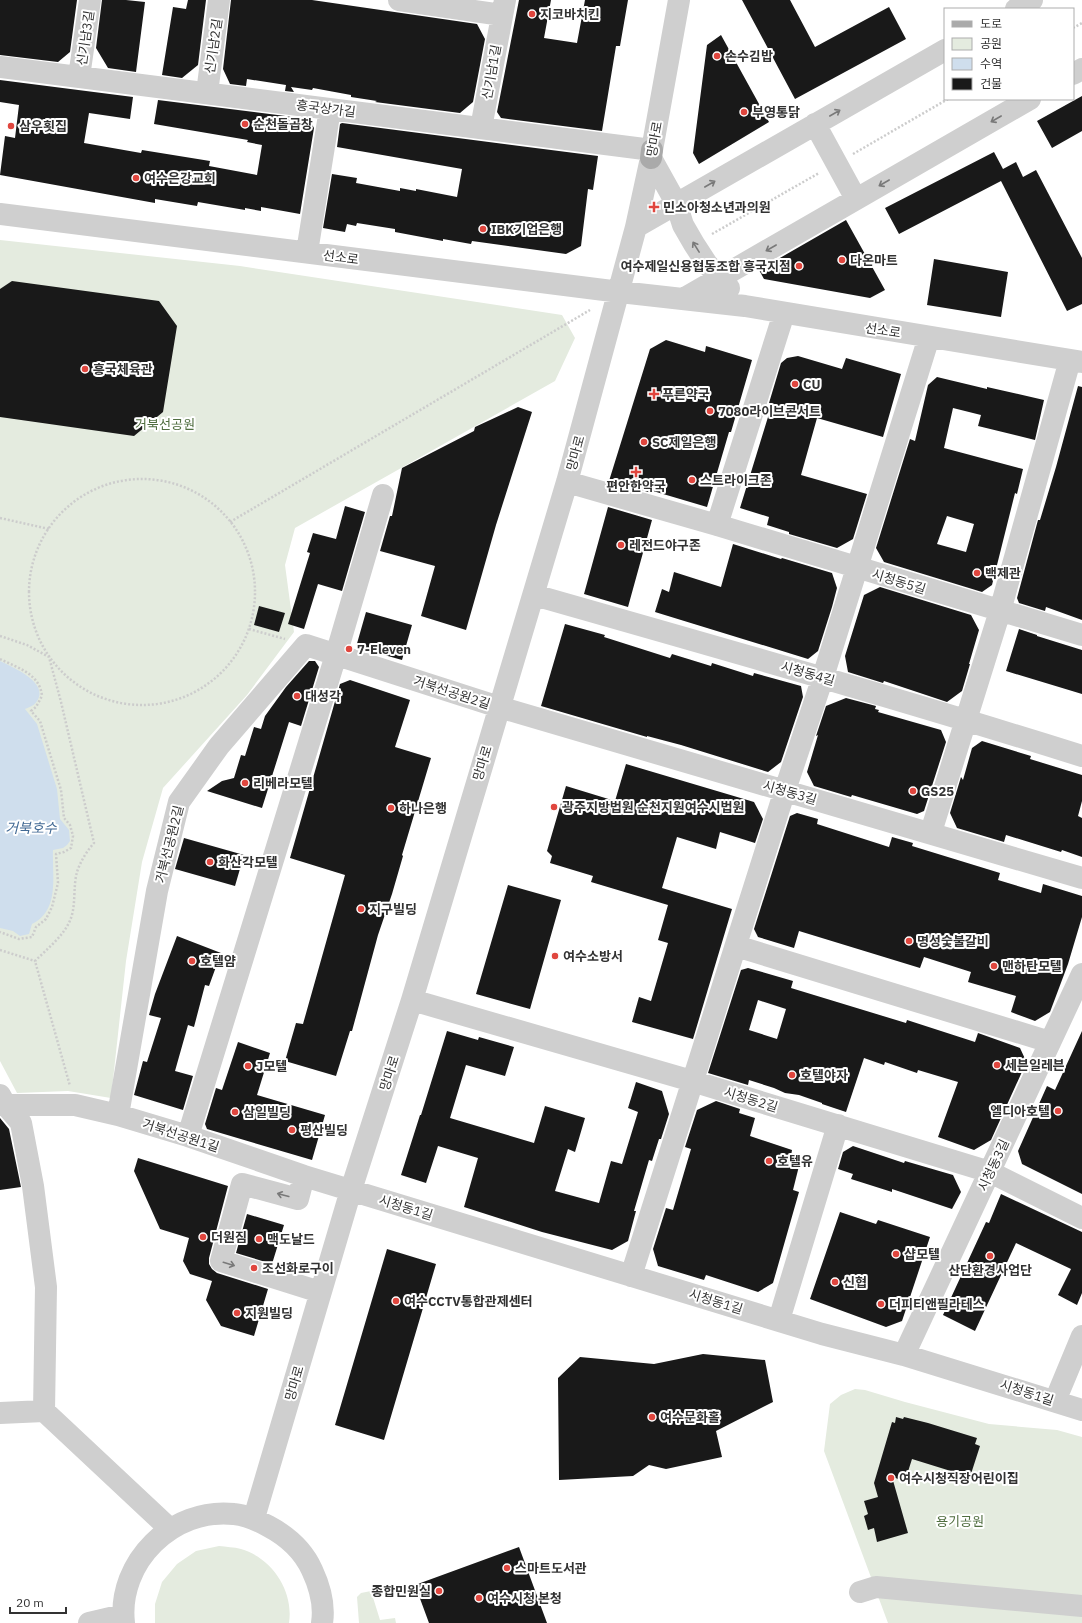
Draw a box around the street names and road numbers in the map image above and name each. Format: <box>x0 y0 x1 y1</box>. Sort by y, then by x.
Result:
street label: 신기남3길 <box>73 9 98 67</box>
street label: 신기남2길 <box>201 17 226 75</box>
street label: 신기남1길 <box>478 43 505 101</box>
street label: 흥국상가길 <box>295 96 357 121</box>
street label: 망마로 <box>643 120 666 158</box>
street label: 선소로 <box>322 247 360 268</box>
street label: 선소로 <box>864 319 902 342</box>
street label: 망마로 <box>563 434 588 473</box>
street label: 시청동5길 <box>870 565 928 598</box>
street label: 시청동4길 <box>779 658 837 689</box>
street label: 거북선공원2길 <box>411 672 492 713</box>
street label: 망마로 <box>469 743 496 783</box>
street label: 시청동3길 <box>761 777 819 808</box>
street label: 거북선공원2길 <box>152 803 187 885</box>
street label: 망마로 <box>376 1053 403 1093</box>
street label: 시청동2길 <box>722 1083 780 1116</box>
street label: 거북선공원1길 <box>140 1115 221 1156</box>
street label: 시청동3길 <box>974 1136 1013 1194</box>
street label: 시청동1길 <box>377 1191 435 1224</box>
street label: 시청동1길 <box>687 1285 745 1318</box>
street label: 망마로 <box>281 1364 308 1403</box>
street label: 시청동1길 <box>998 1376 1056 1409</box>

